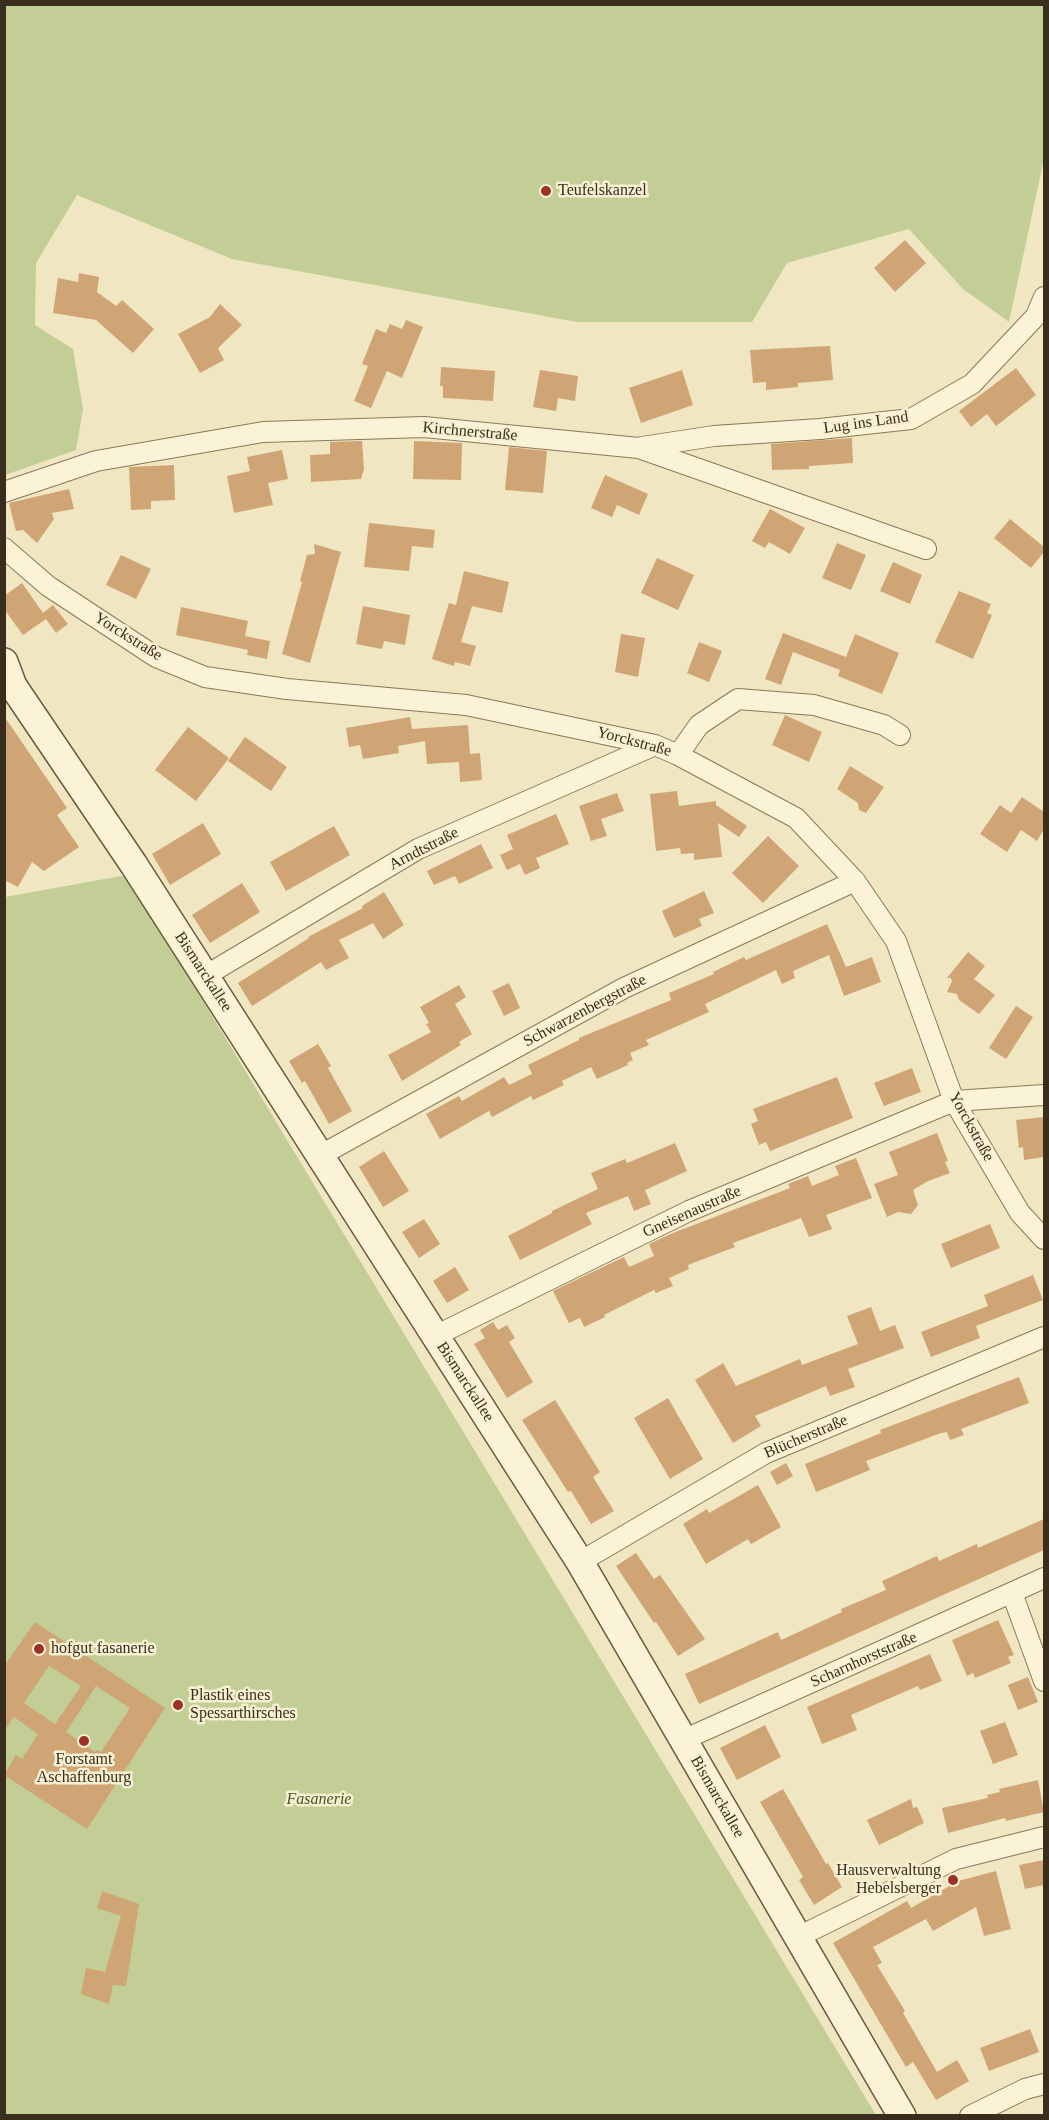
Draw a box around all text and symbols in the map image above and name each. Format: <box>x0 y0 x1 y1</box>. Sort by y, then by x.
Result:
place label: Teufelskanzel <box>558 181 647 201</box>
marker: Teufelskanzel <box>539 184 553 198</box>
street label: Lug ins Land <box>822 408 910 438</box>
street label: Kirchnerstraße <box>422 418 518 446</box>
street label: Yorckstraße <box>90 609 166 665</box>
street label: Yorckstraße <box>595 723 673 761</box>
street label: Arndtstraße <box>386 823 462 875</box>
street label: Bismarckallee <box>170 928 236 1016</box>
street label: Schwarzenbergstraße <box>520 970 650 1052</box>
street label: Yorckstraße <box>944 1089 998 1165</box>
street label: Gneisenaustraße <box>640 1182 744 1242</box>
street label: Bismarckallee <box>432 1338 498 1426</box>
street label: Blücherstraße <box>761 1411 851 1463</box>
street label: Scharnhorststraße <box>808 1628 920 1692</box>
place label: hofgut fasanerie <box>51 1639 155 1659</box>
marker: hofgut fasanerie <box>32 1642 46 1656</box>
place label: Plastik eines Spessarthirsches <box>190 1686 296 1724</box>
marker: Plastik eines Spessarthirsches <box>171 1698 185 1712</box>
marker: Forstamt Aschaffenburg <box>77 1734 91 1748</box>
place label: Forstamt Aschaffenburg <box>37 1750 131 1788</box>
street label: Bismarckallee <box>686 1753 748 1841</box>
park label: Fasanerie <box>287 1790 351 1810</box>
place label: Hausverwaltung Hebelsberger <box>836 1861 941 1899</box>
marker: Hausverwaltung Hebelsberger <box>946 1873 960 1887</box>

